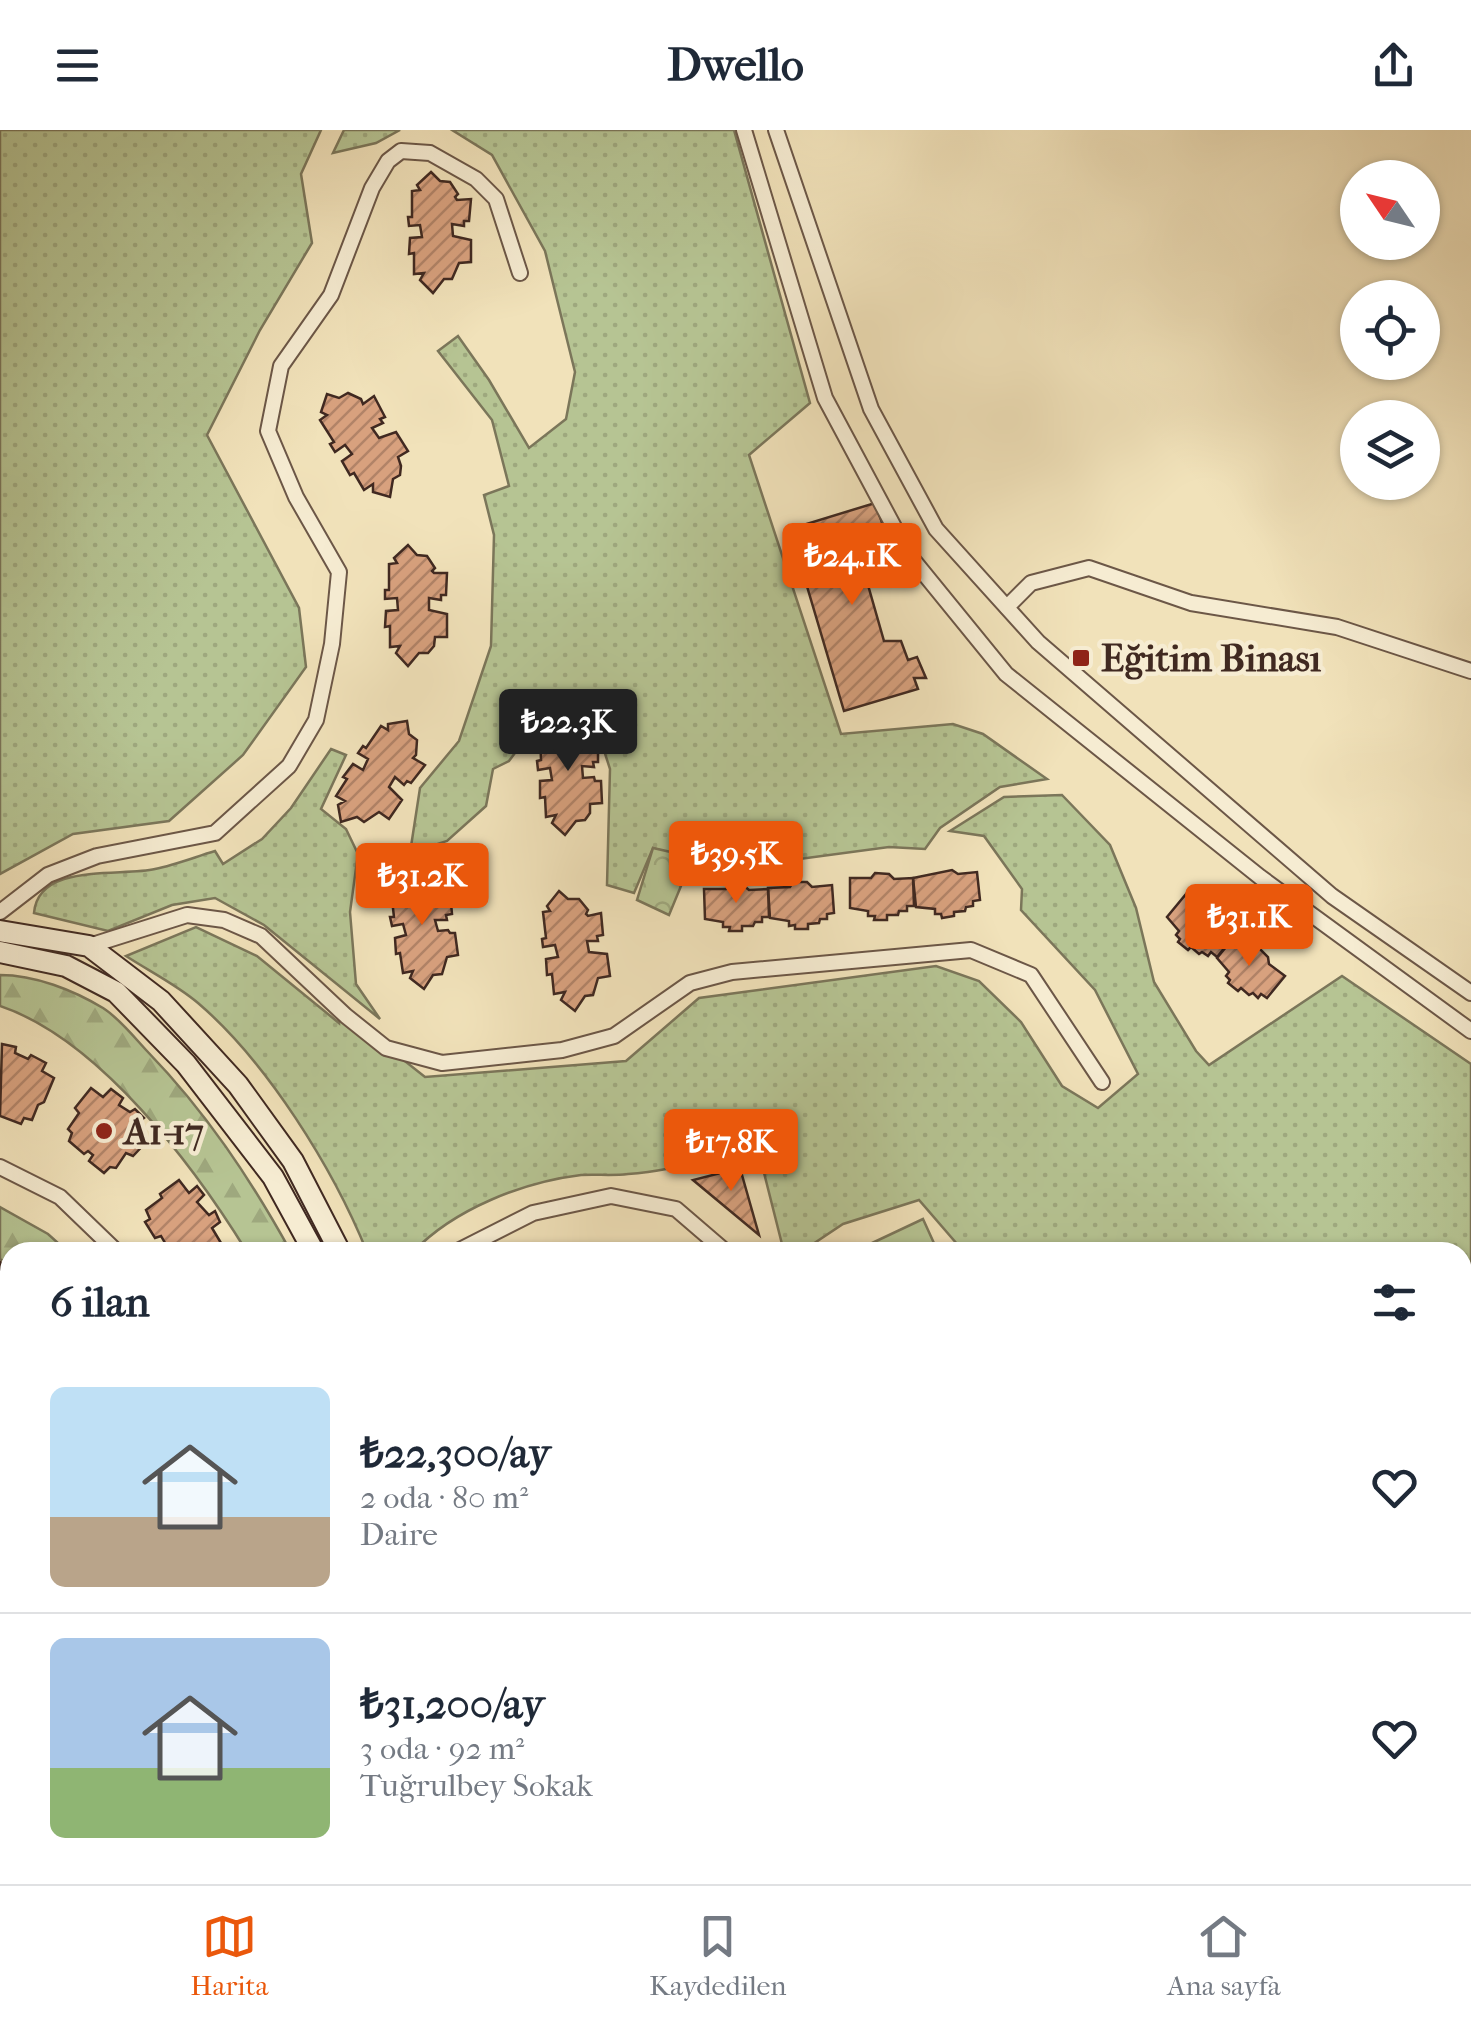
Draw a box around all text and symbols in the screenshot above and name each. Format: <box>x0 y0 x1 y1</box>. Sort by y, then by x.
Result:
icon: menu <box>50 38 105 93</box>
icon: share <box>1366 38 1421 93</box>
text: Dwello <box>667 39 804 92</box>
north arrow <box>1340 160 1440 260</box>
map controls <box>1340 160 1440 500</box>
button: locate <box>1340 280 1440 380</box>
button: layers <box>1340 400 1440 500</box>
pin: ₺24.1K <box>771 523 933 608</box>
text: ₺24.1K <box>804 537 900 574</box>
place label: Eğitim Binası <box>1101 636 1322 681</box>
marker: Eğitim Binası <box>1070 647 1092 669</box>
pin: ₺22.3K <box>487 689 649 774</box>
text: ₺22.3K <box>521 703 615 740</box>
pin: ₺39.5K <box>655 821 817 906</box>
text: ₺39.5K <box>691 835 781 872</box>
pin: ₺31.2K <box>341 843 503 928</box>
text: ₺31.2K <box>378 857 466 894</box>
pin: ₺31.1K <box>1168 884 1330 969</box>
text: ₺31.1K <box>1207 898 1291 935</box>
place label: A1-17 <box>122 1109 204 1154</box>
pin: ₺17.8K <box>650 1109 812 1194</box>
marker: A1-17 <box>93 1120 115 1142</box>
text: ₺17.8K <box>686 1123 776 1160</box>
icon: filters <box>1367 1275 1422 1330</box>
text: 6 ilan <box>50 1278 150 1327</box>
icon: home <box>130 1427 250 1547</box>
text: ₺22,300/ay <box>360 1429 551 1478</box>
icon: heart <box>1367 1460 1422 1515</box>
text: 2 oda · 80 m² <box>360 1479 528 1516</box>
text: Daire <box>360 1516 438 1553</box>
icon: home <box>130 1678 250 1798</box>
text: ₺31,200/ay <box>360 1680 544 1729</box>
icon: heart <box>1367 1711 1422 1766</box>
text: 3 oda · 92 m² <box>360 1730 524 1767</box>
text: Tuğrulbey Sokak <box>360 1767 593 1804</box>
tab: Harita <box>190 1909 269 2002</box>
tab: Kaydedilen <box>649 1909 787 2002</box>
tab: Ana sayfa <box>1167 1909 1281 2002</box>

